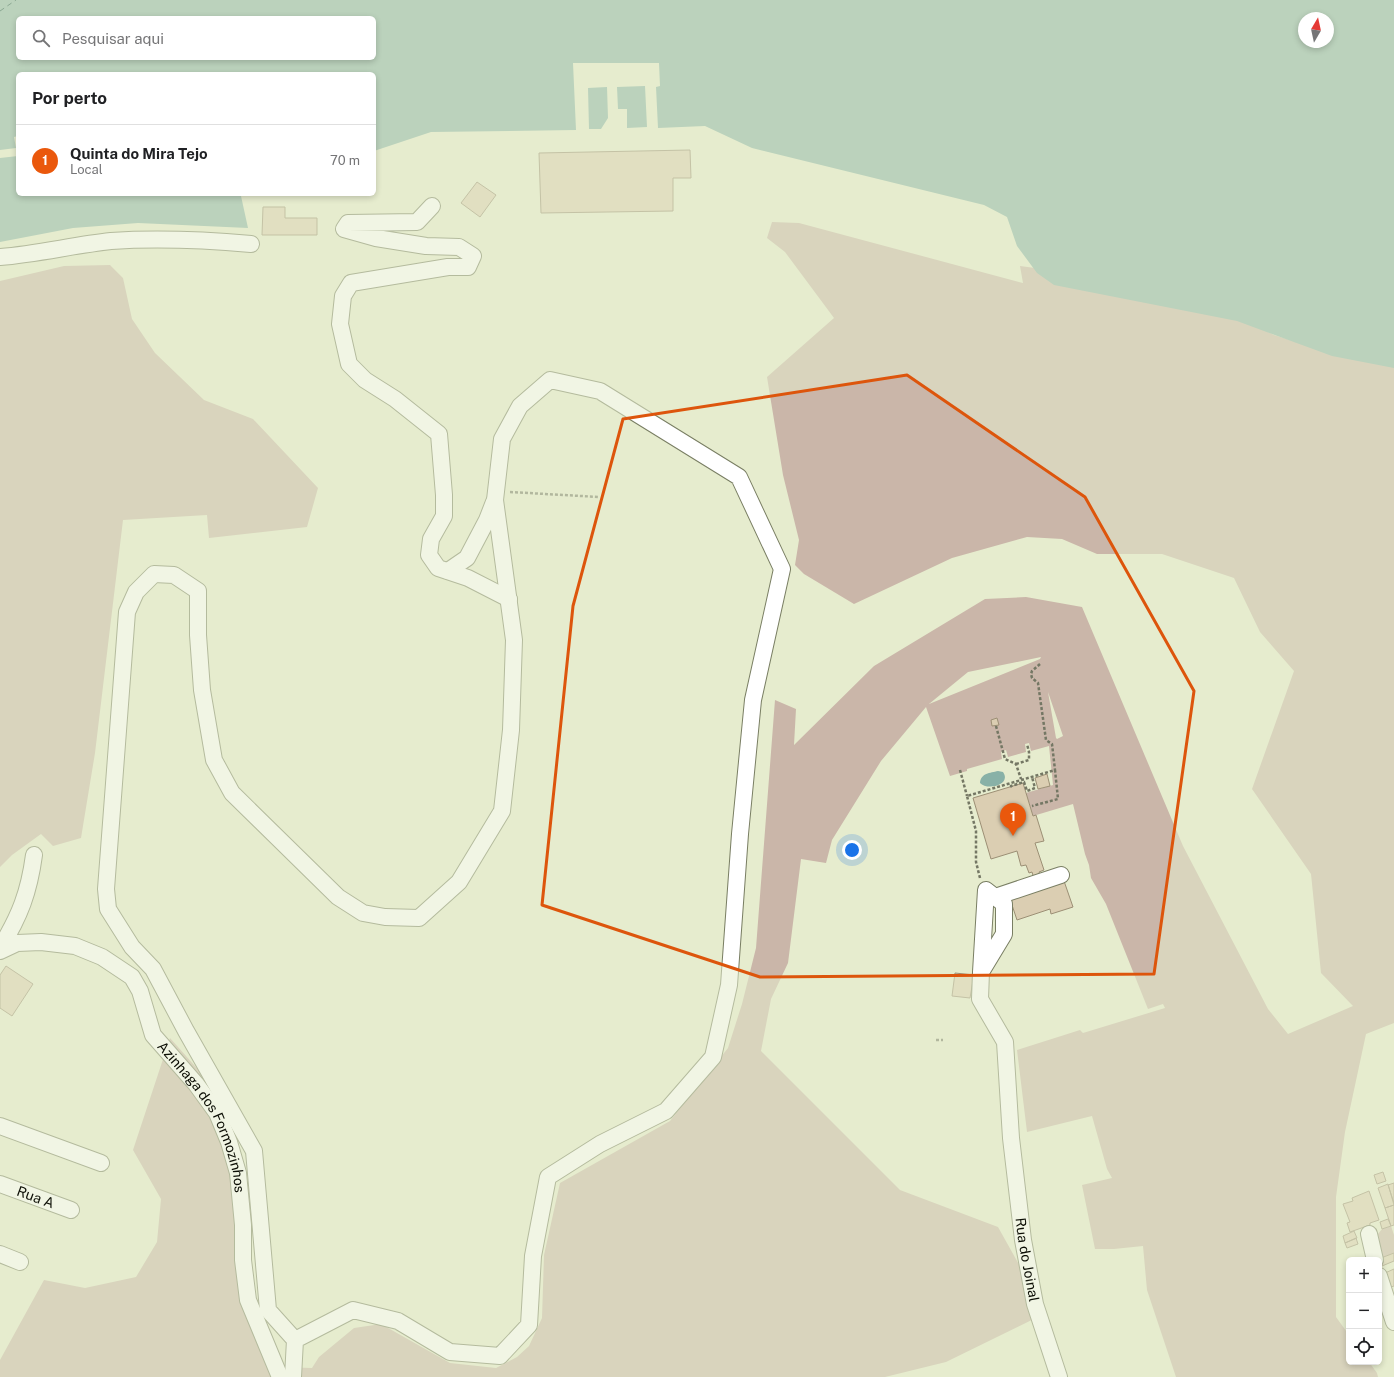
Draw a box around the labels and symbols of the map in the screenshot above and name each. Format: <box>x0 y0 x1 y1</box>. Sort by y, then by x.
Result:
north arrow <box>1298 12 1334 48</box>
pin: 1 <box>1000 803 1026 836</box>
your location <box>842 840 862 860</box>
street label: Azinhaga dos Formozinhos <box>154 1038 248 1193</box>
street label: Rua A <box>15 1183 57 1211</box>
street label: Rua do Joinal <box>1012 1217 1042 1303</box>

